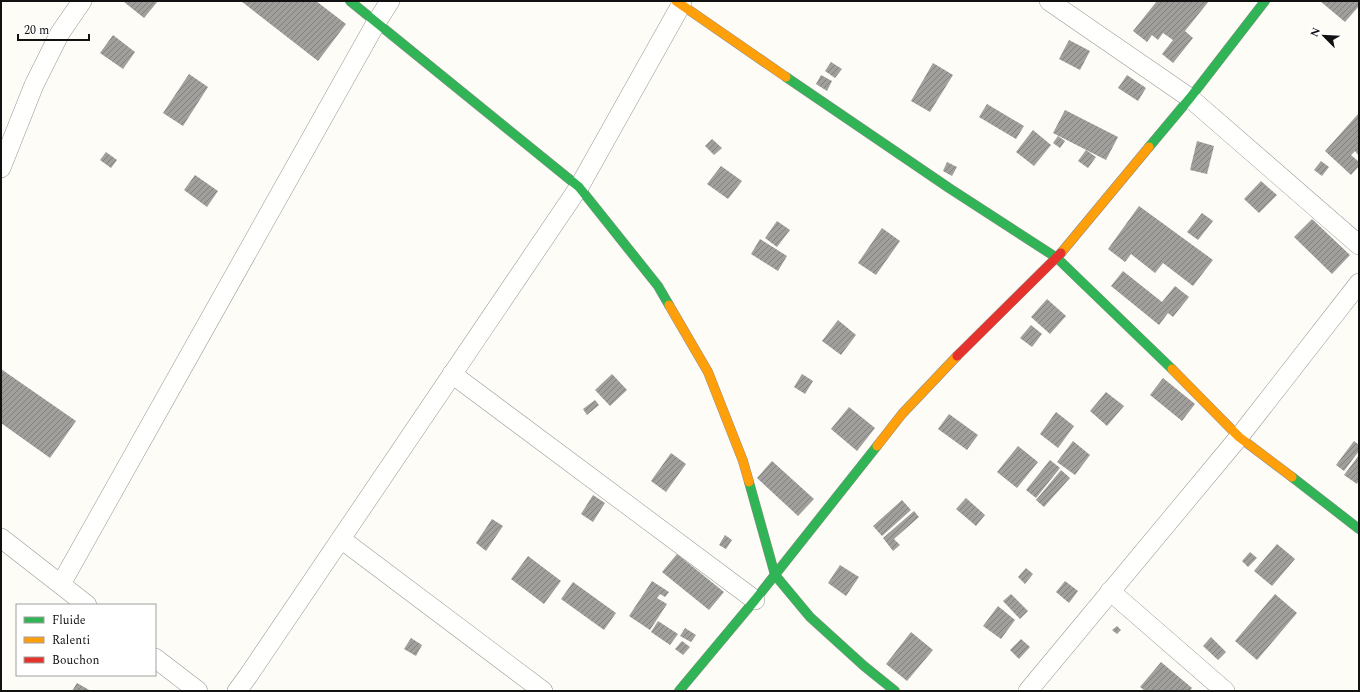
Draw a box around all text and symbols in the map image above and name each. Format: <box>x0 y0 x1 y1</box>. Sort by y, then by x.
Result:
scale bar <box>18 16 89 42</box>
north arrow <box>1304 16 1344 56</box>
text: 20 m <box>24 21 49 40</box>
text: N <box>1306 25 1325 40</box>
legend <box>16 604 156 676</box>
text: Fluide <box>52 611 86 630</box>
text: Ralenti <box>52 631 90 650</box>
text: Bouchon <box>52 651 99 670</box>

